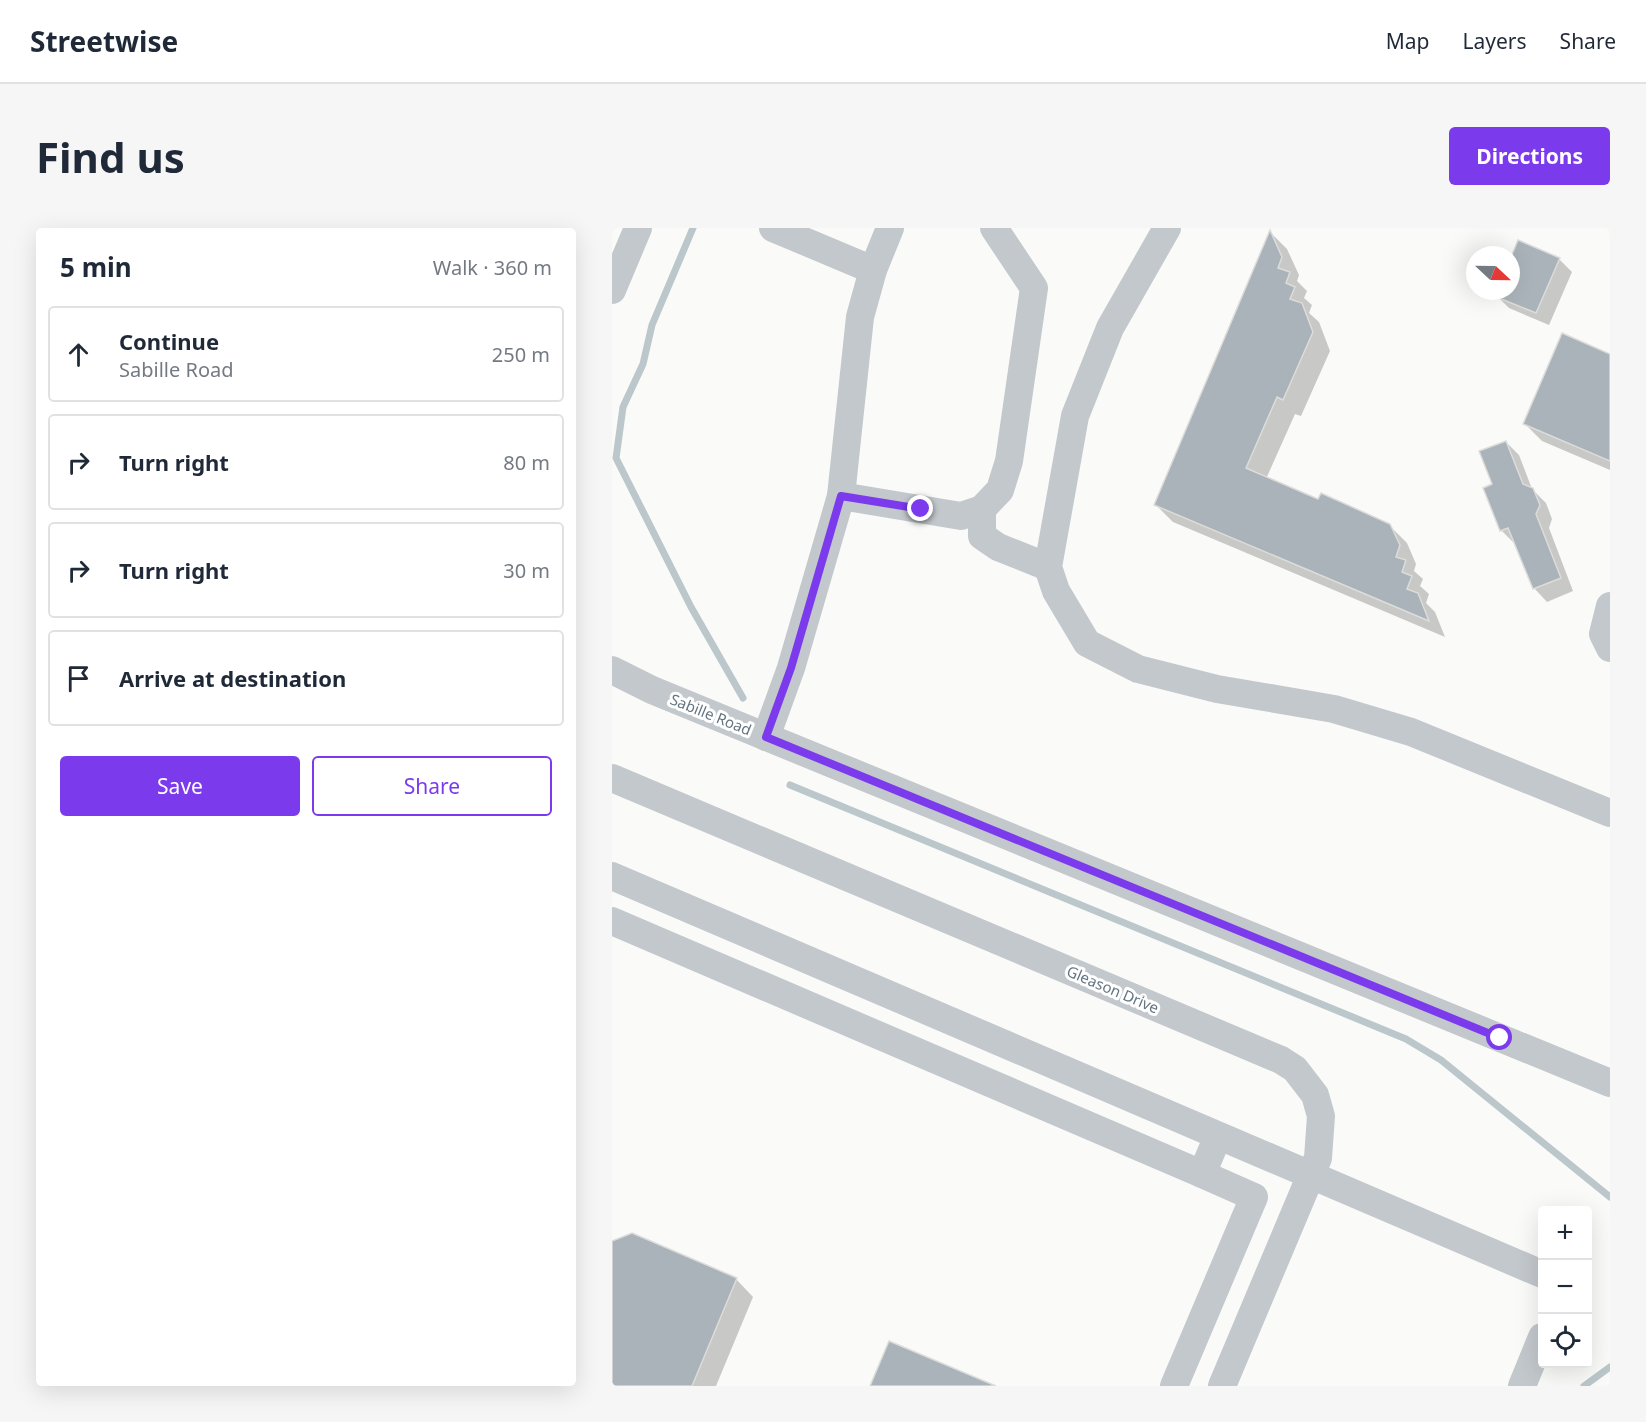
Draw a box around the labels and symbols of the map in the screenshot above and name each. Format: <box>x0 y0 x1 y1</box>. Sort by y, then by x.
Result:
north arrow <box>1466 246 1520 300</box>
route end <box>907 495 933 521</box>
street label: Sabille Road <box>667 689 755 739</box>
street label: Gleason Drive <box>1064 961 1162 1017</box>
route start <box>1486 1024 1512 1050</box>

